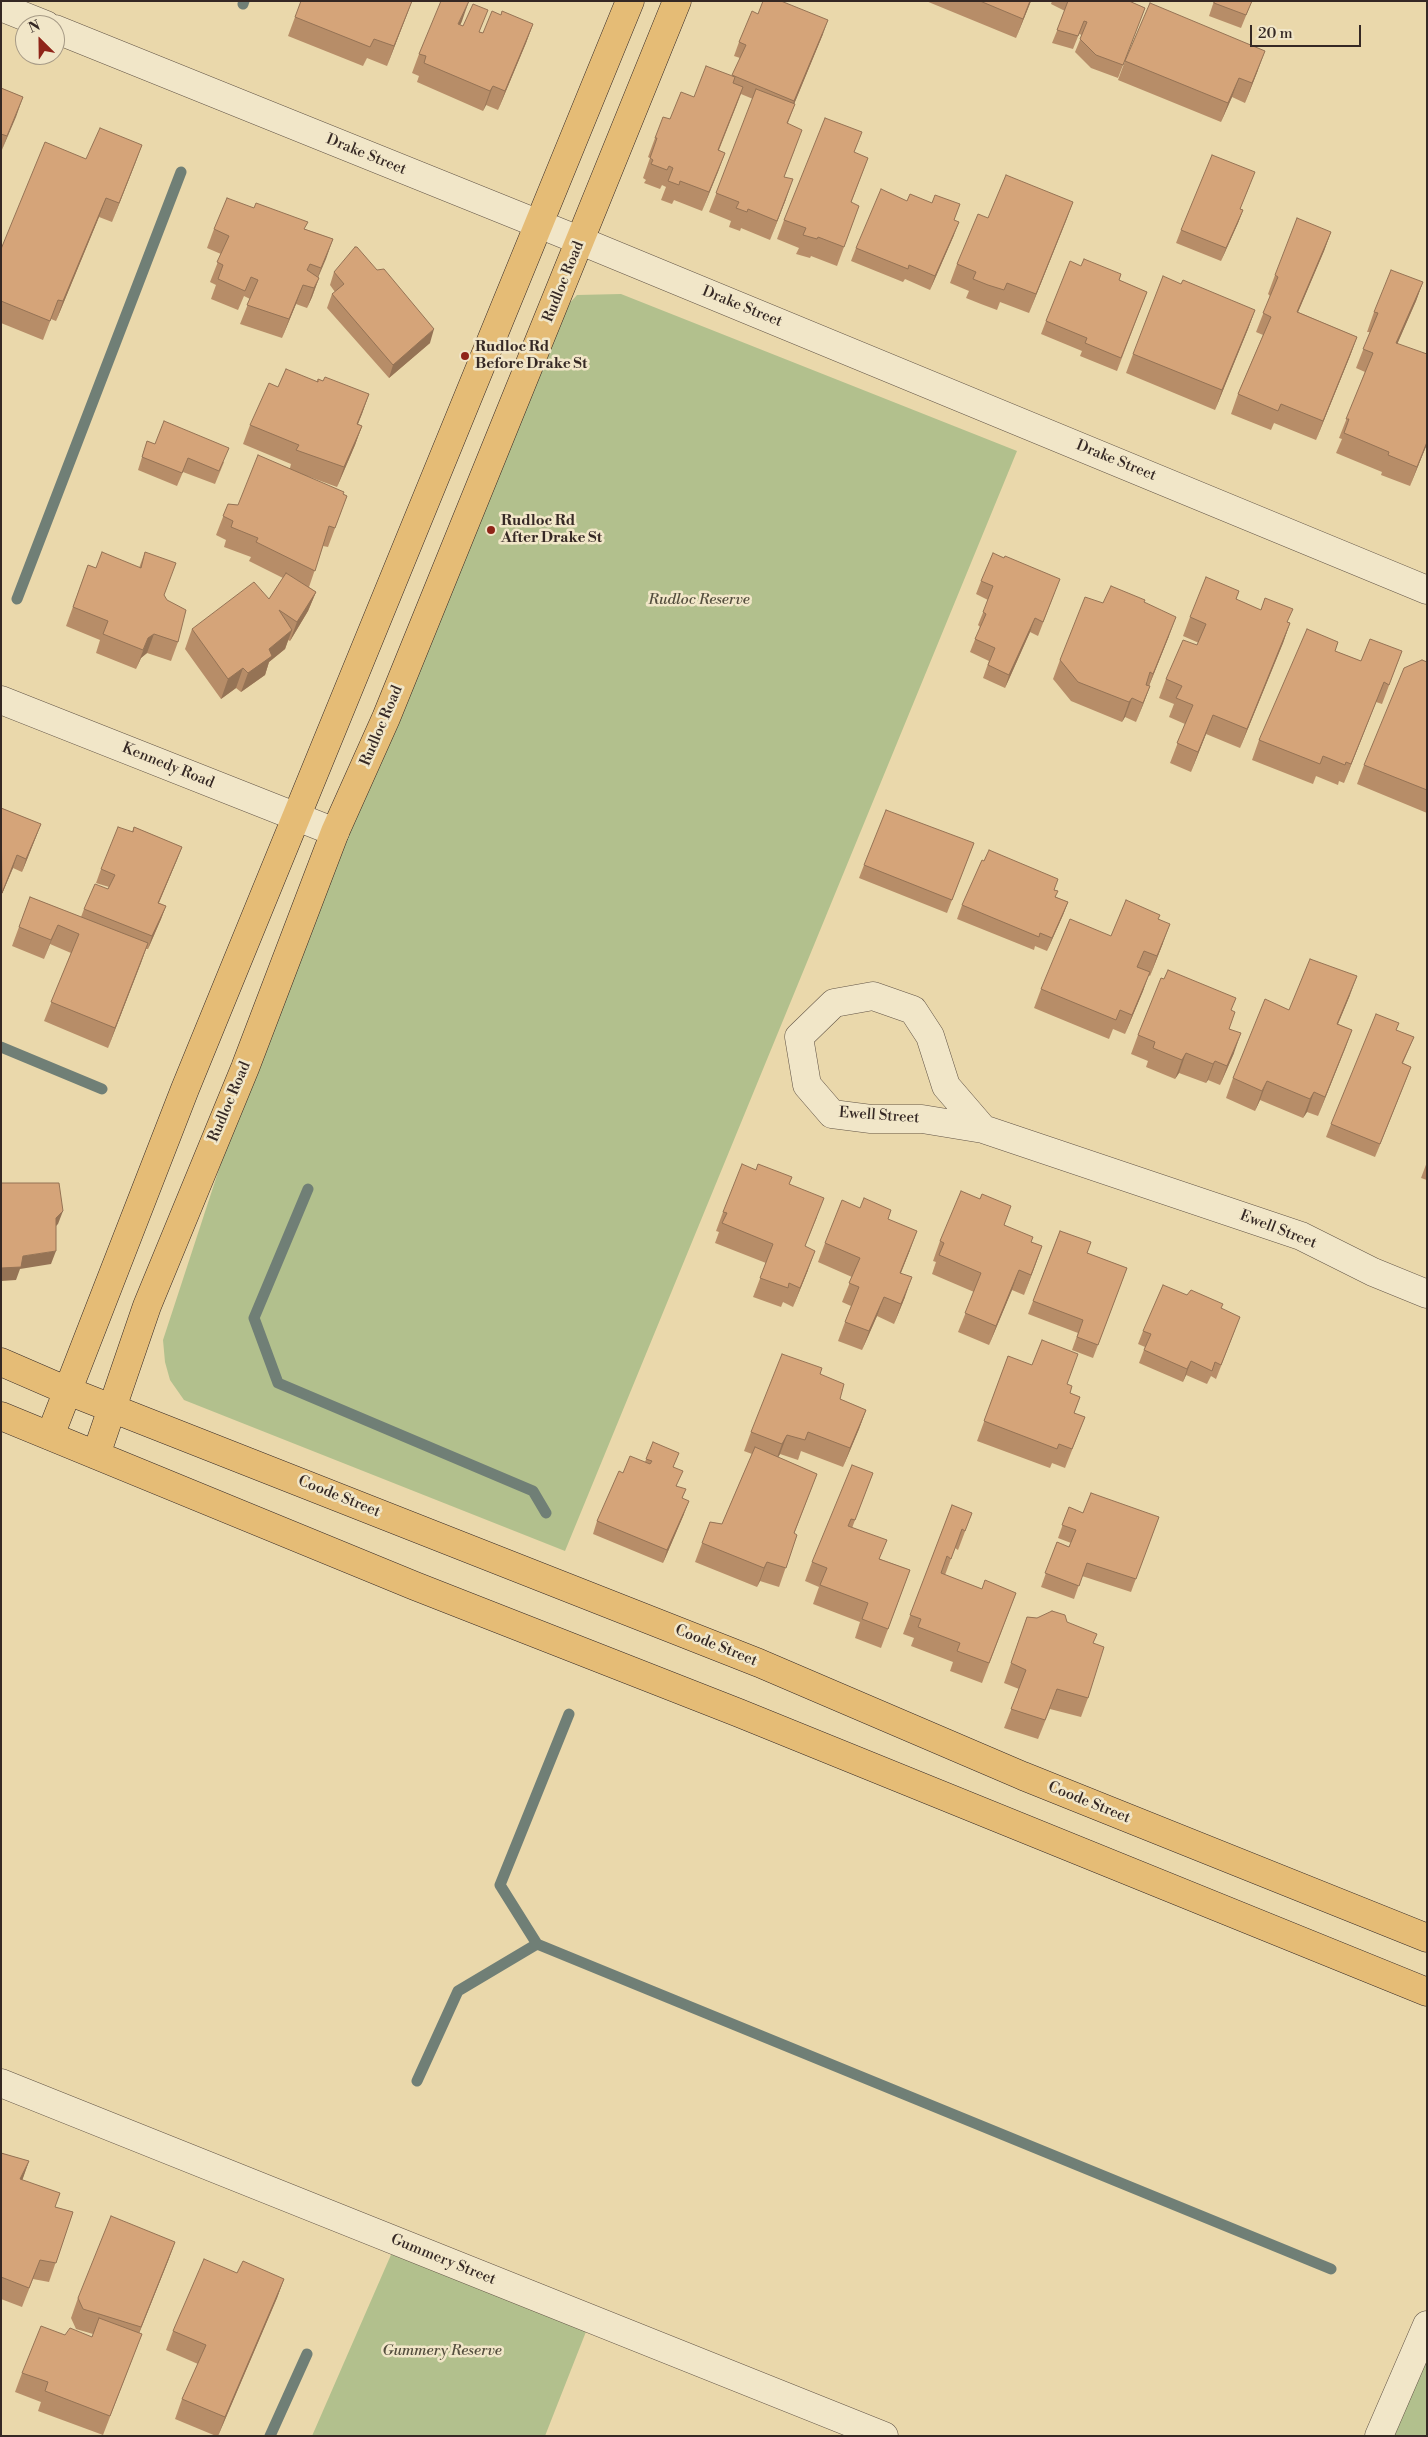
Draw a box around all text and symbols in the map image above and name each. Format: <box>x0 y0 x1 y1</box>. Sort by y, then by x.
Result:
north arrow <box>15 15 65 65</box>
scale bar <box>1253 15 1364 47</box>
text: N <box>26 17 43 38</box>
text: 20 m <box>1258 24 1293 43</box>
street label: Drake Street <box>323 131 409 179</box>
street label: Rudloc Road <box>540 239 588 325</box>
street label: Drake Street <box>699 283 785 331</box>
place label: Rudloc Rd Before Drake St <box>475 338 587 373</box>
marker: Rudloc Rd Before Drake St <box>459 350 471 362</box>
street label: Drake Street <box>1073 437 1159 485</box>
place label: Rudloc Rd After Drake St <box>501 512 602 547</box>
marker: Rudloc Rd After Drake St <box>485 524 497 536</box>
park label: Rudloc Reserve <box>648 591 750 609</box>
street label: Rudloc Road <box>357 683 407 769</box>
street label: Kennedy Road <box>119 739 217 793</box>
street label: Rudloc Road <box>205 1059 255 1145</box>
street label: Ewell Street <box>838 1104 920 1128</box>
street label: Ewell Street <box>1237 1207 1319 1253</box>
street label: Coode Street <box>295 1472 383 1522</box>
street label: Coode Street <box>672 1621 760 1671</box>
street label: Coode Street <box>1045 1778 1133 1828</box>
street label: Gummery Street <box>388 2231 498 2289</box>
park label: Gummery Reserve <box>382 2342 502 2360</box>

